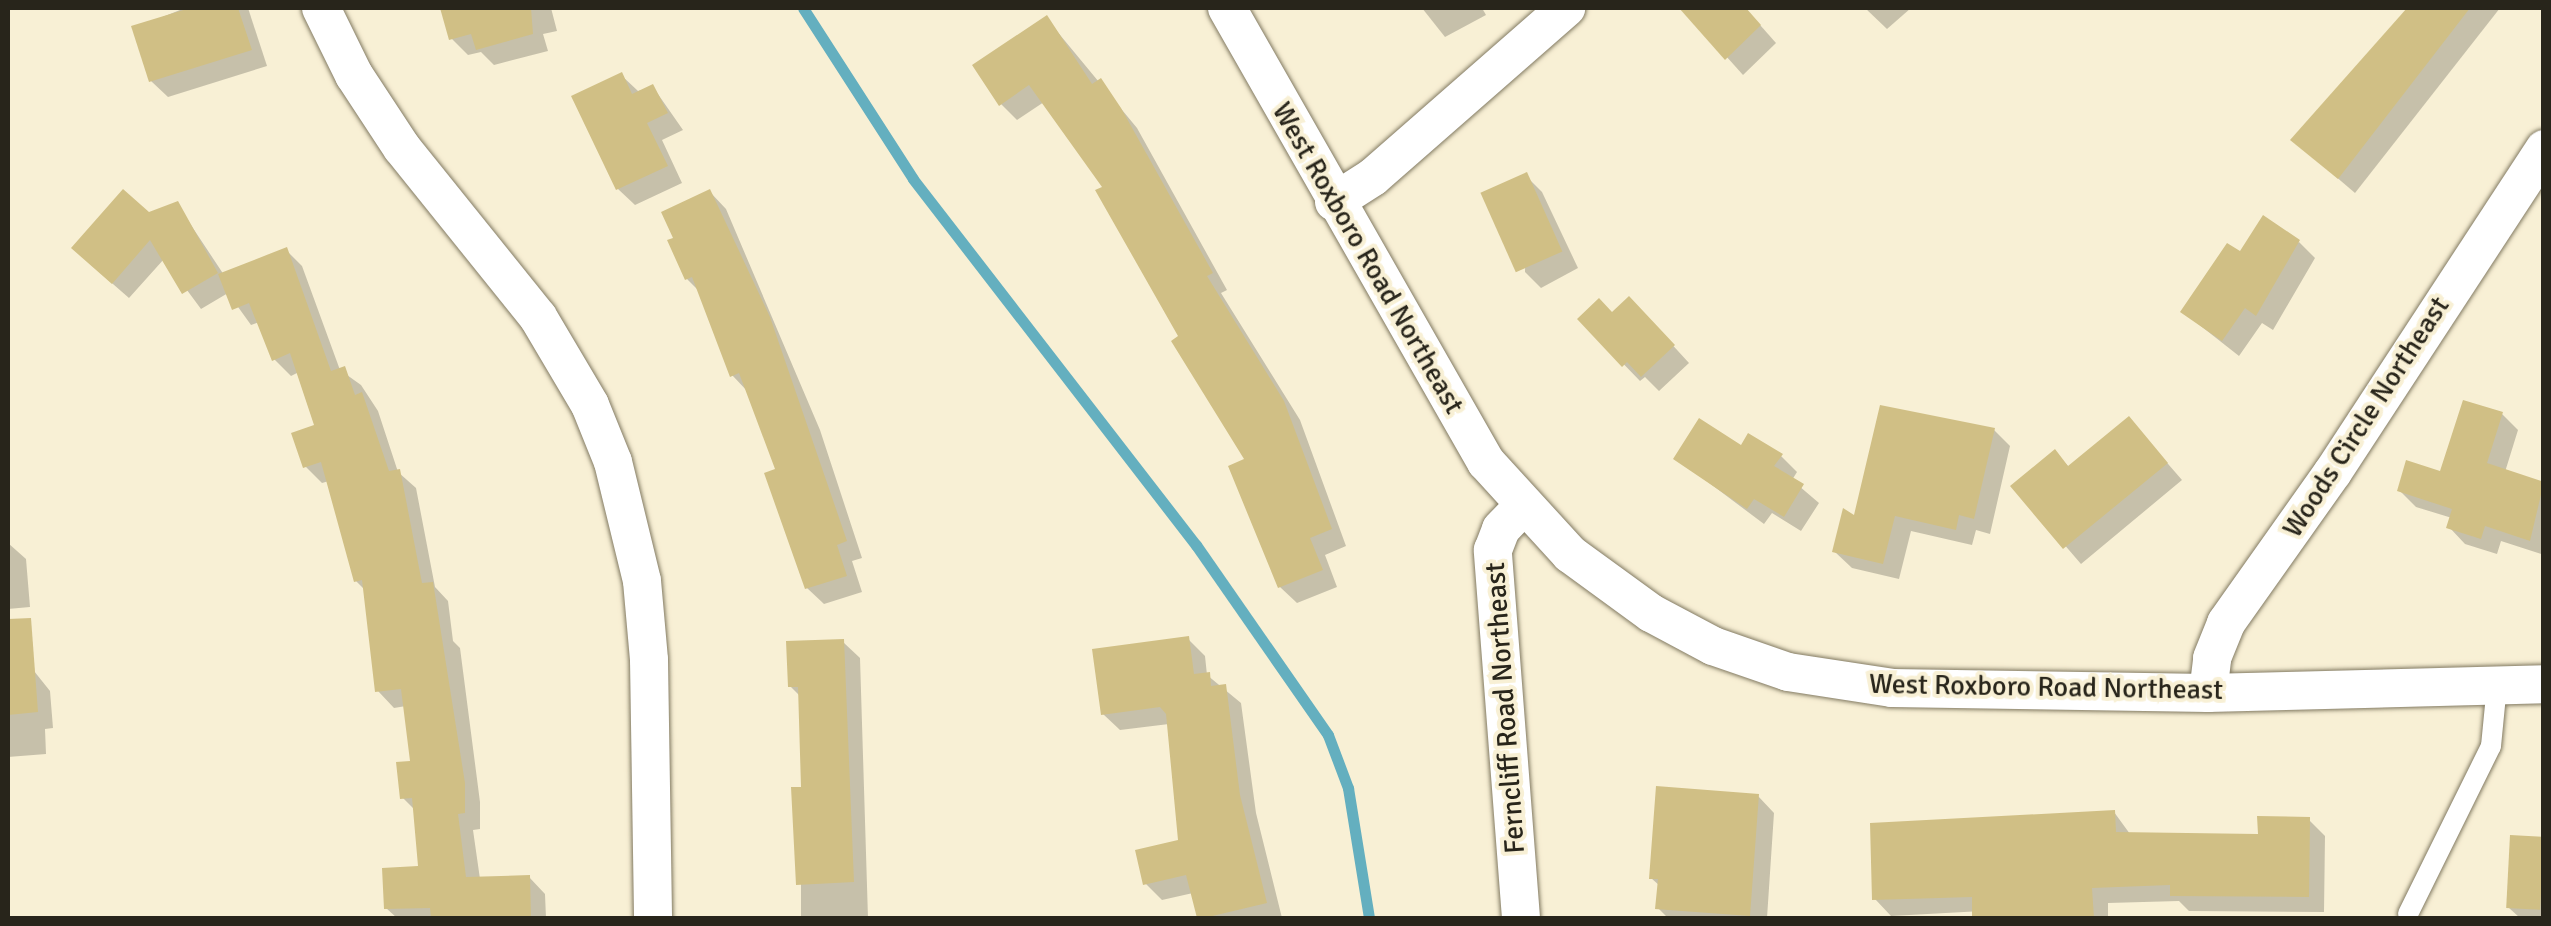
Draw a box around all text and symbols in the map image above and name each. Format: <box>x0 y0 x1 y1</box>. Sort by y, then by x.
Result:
street label: West Roxboro Road Northeast <box>1265 96 1471 420</box>
street label: Woods Circle Northeast <box>2276 290 2456 544</box>
street label: Ferncliff Road Northeast <box>1478 561 1532 855</box>
street label: West Roxboro Road Northeast <box>1869 667 2223 707</box>

